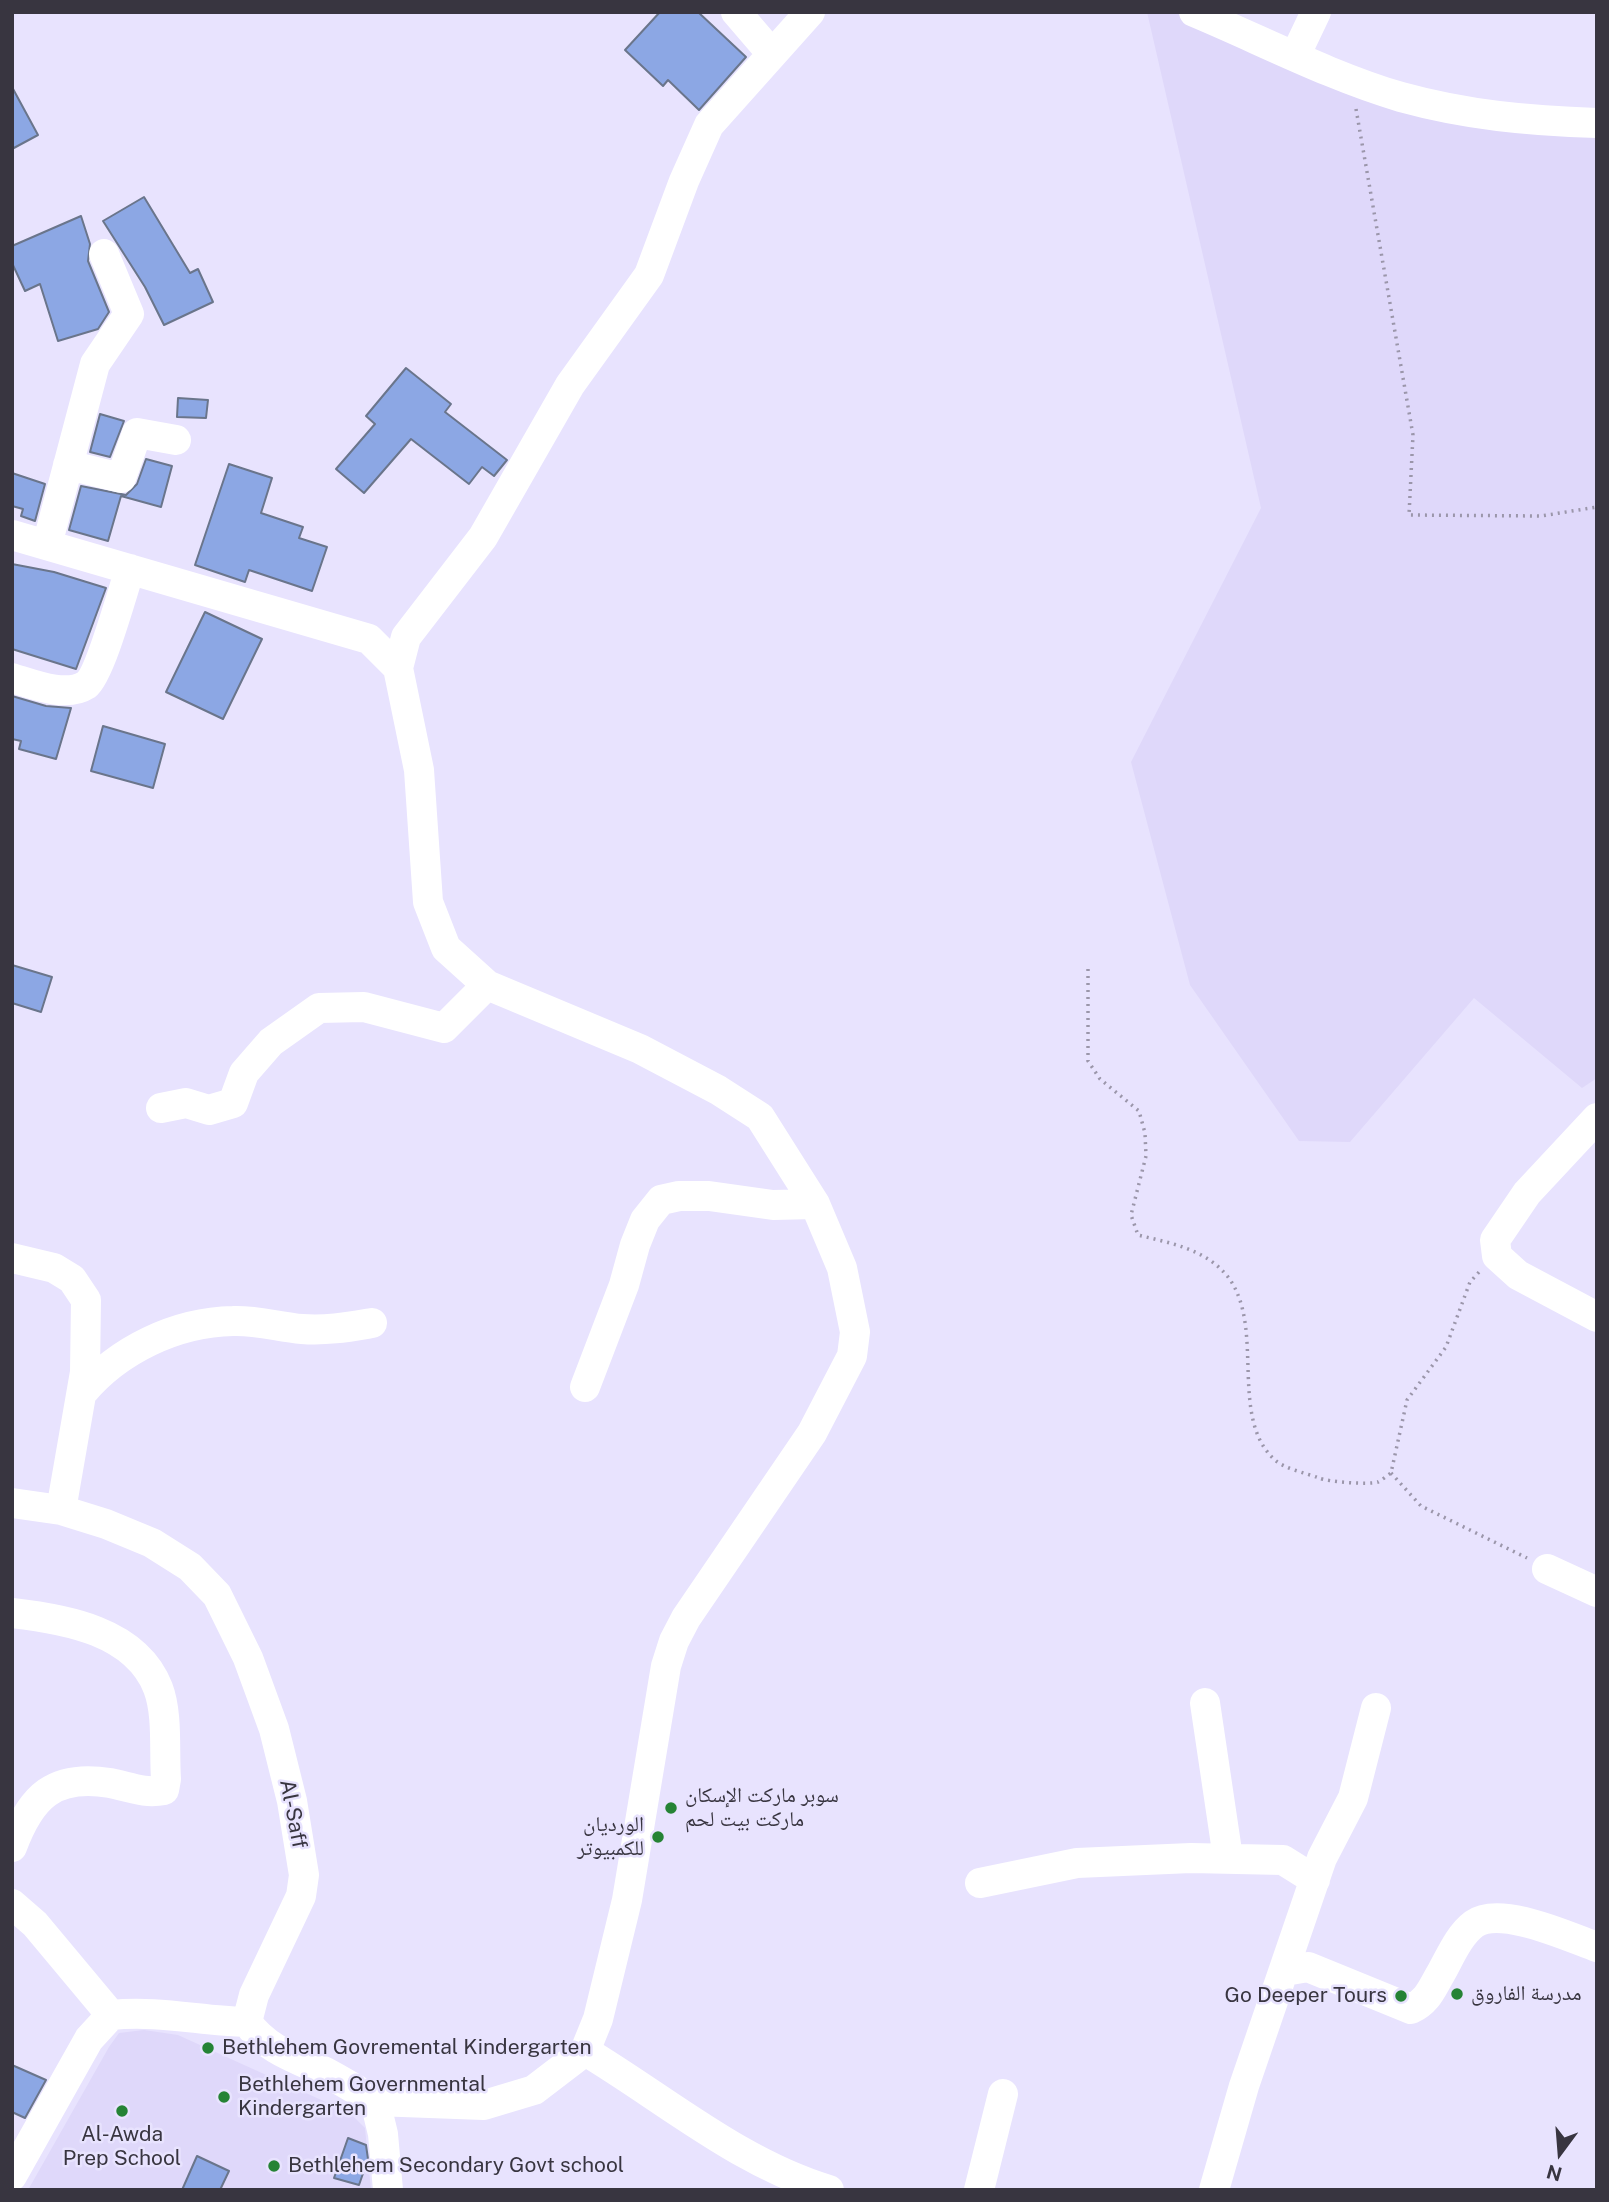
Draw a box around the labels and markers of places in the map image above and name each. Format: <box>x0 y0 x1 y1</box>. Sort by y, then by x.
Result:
place label: سوبر ماركت الإسكان ماركت بيت لحم <box>685 1783 839 1833</box>
marker: سوبر ماركت الإسكان ماركت بيت لحم <box>663 1800 679 1816</box>
place label: الورديان للكمبيوتر <box>577 1812 644 1862</box>
marker: الورديان للكمبيوتر <box>650 1829 666 1845</box>
place label: مدرسة الفاروق <box>1471 1981 1581 2007</box>
place label: Go Deeper Tours <box>1225 1983 1387 2009</box>
marker: مدرسة الفاروق <box>1449 1986 1465 2002</box>
marker: Go Deeper Tours <box>1393 1988 1409 2004</box>
place label: Bethlehem Govremental Kindergarten <box>222 2035 592 2061</box>
marker: Bethlehem Govremental Kindergarten <box>200 2040 216 2056</box>
place label: Bethlehem Governmental Kindergarten <box>238 2072 486 2122</box>
marker: Bethlehem Governmental Kindergarten <box>216 2089 232 2105</box>
marker: Al-Awda Prep School <box>114 2103 130 2119</box>
place label: Al-Awda Prep School <box>63 2122 181 2172</box>
place label: Bethlehem Secondary Govt school <box>288 2153 624 2179</box>
marker: Bethlehem Secondary Govt school <box>266 2158 282 2174</box>

